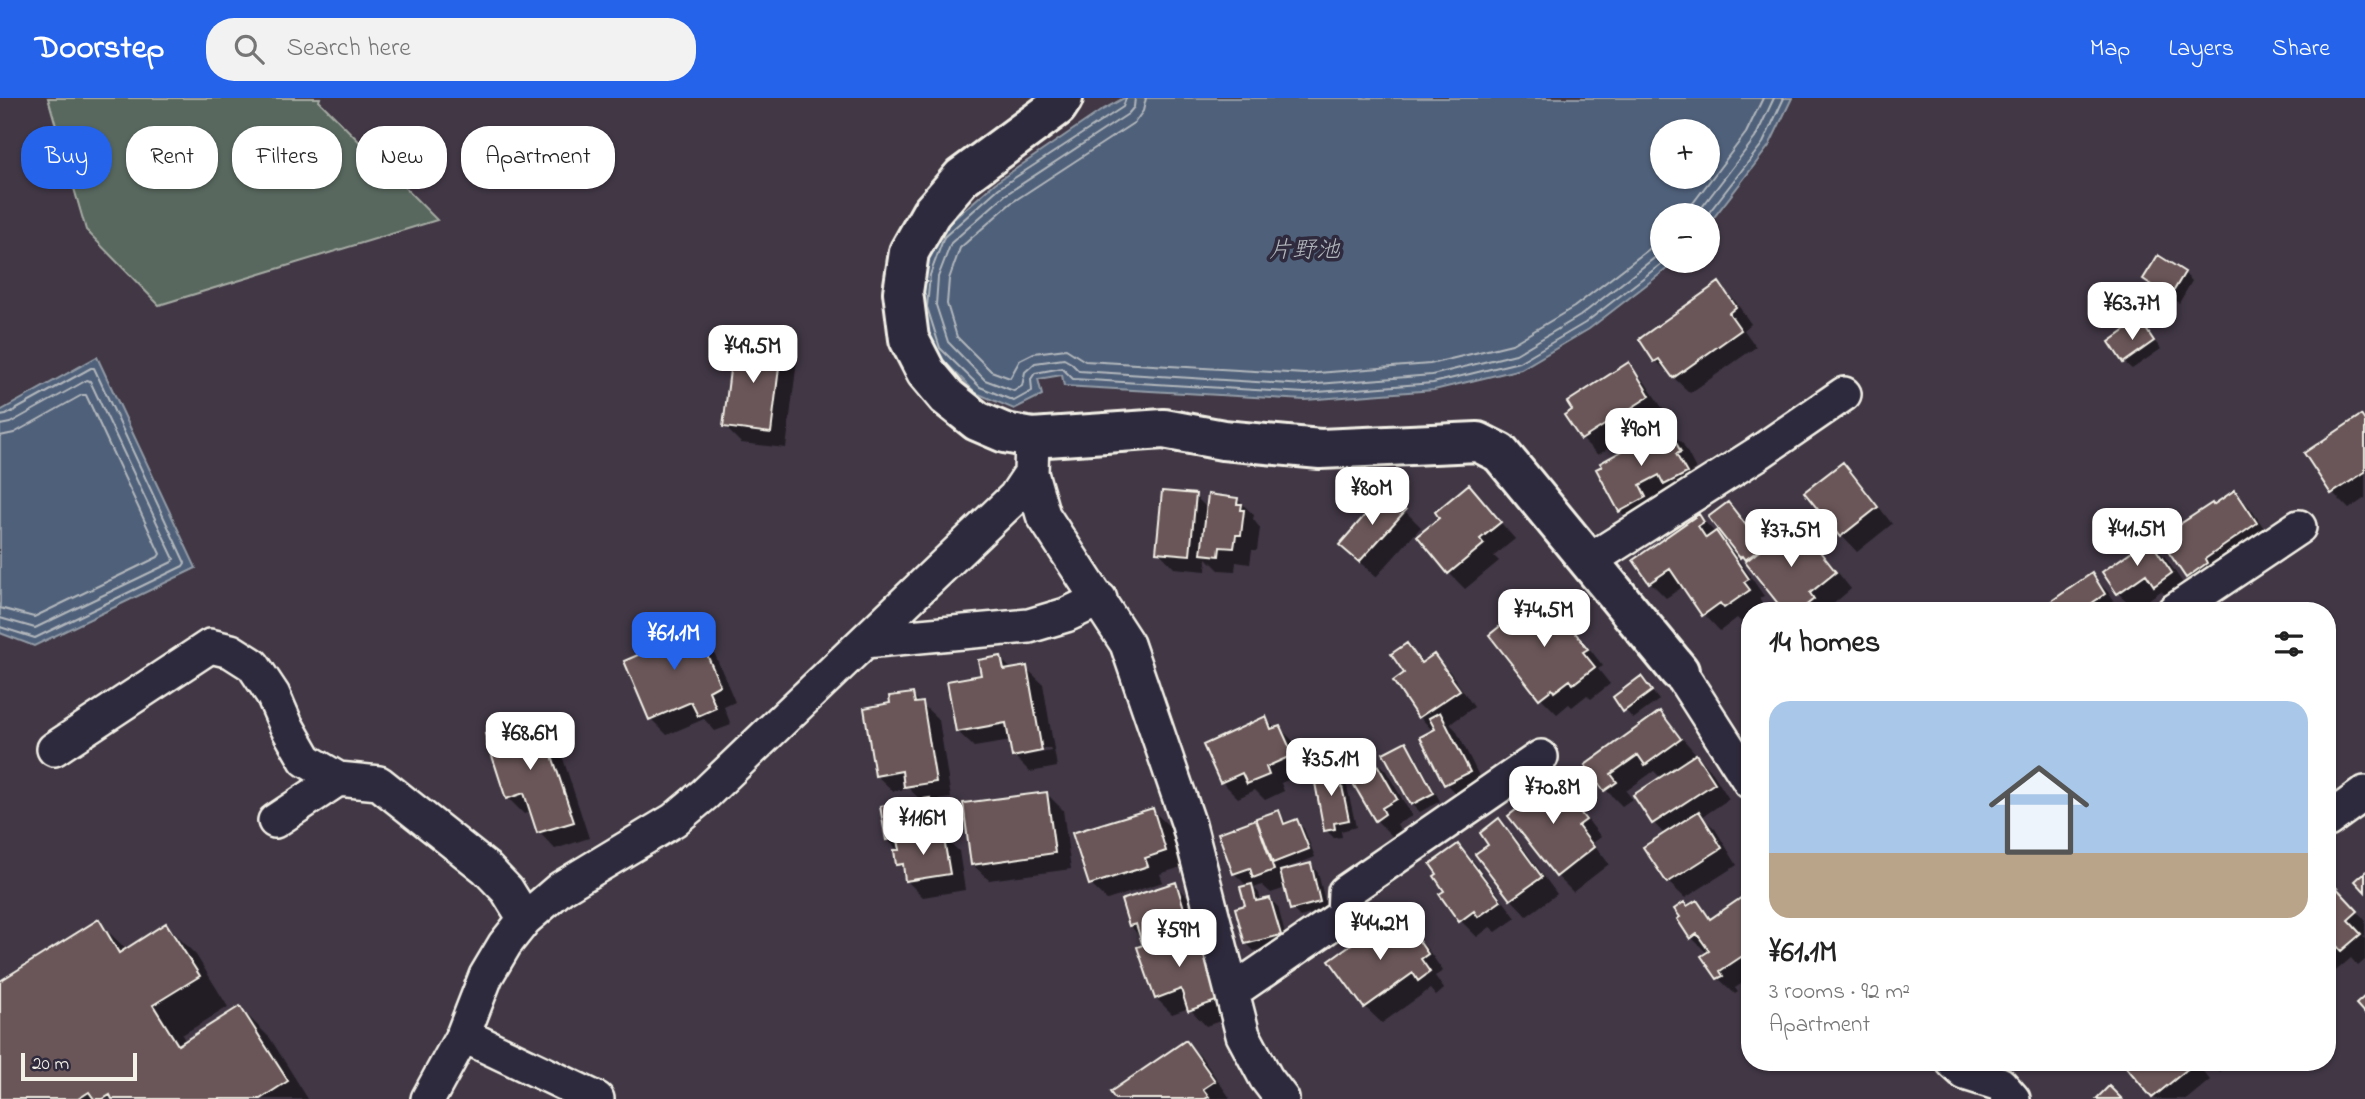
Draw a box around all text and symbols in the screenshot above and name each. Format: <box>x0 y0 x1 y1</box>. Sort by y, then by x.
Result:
search box <box>206 18 696 81</box>
text: Doorstep <box>35 25 164 73</box>
icon: search <box>230 30 268 68</box>
text: Search here <box>286 30 411 68</box>
text: Map <box>2090 32 2130 67</box>
text: Layers <box>2168 32 2234 67</box>
text: Share <box>2272 32 2330 67</box>
map controls <box>1650 119 1720 273</box>
button: + <box>1650 119 1720 189</box>
chip: Buy <box>21 126 112 189</box>
chip: Rent <box>126 126 218 189</box>
chip: Filters <box>232 126 342 189</box>
chip: New <box>356 126 447 189</box>
chip: Apartment <box>461 126 615 189</box>
button: − <box>1650 203 1720 273</box>
water label: 片野池 <box>1268 234 1341 269</box>
pin: ¥63.7M <box>2075 282 2189 342</box>
text: ¥63.7M <box>2104 288 2160 321</box>
pin: ¥49.5M <box>696 326 810 385</box>
text: ¥49.5M <box>724 331 782 364</box>
pin: ¥90M <box>1600 408 1682 468</box>
text: ¥90M <box>1621 414 1661 447</box>
pin: ¥80M <box>1331 468 1413 527</box>
text: ¥80M <box>1351 473 1393 506</box>
pin: ¥41.5M <box>2080 508 2194 568</box>
pin: ¥37.5M <box>1734 510 1848 569</box>
text: ¥41.5M <box>2108 514 2166 547</box>
text: ¥37.5M <box>1761 515 1821 548</box>
pin: ¥74.5M <box>1487 589 1601 649</box>
text: ¥74.5M <box>1514 595 1574 628</box>
pin: ¥61.1M <box>617 612 731 672</box>
text: ¥61.1M <box>648 618 700 651</box>
text: 14 homes <box>1769 622 1880 666</box>
icon: filters <box>2270 625 2308 663</box>
pin: ¥68.6M <box>473 712 587 772</box>
text: ¥68.6M <box>502 718 558 751</box>
pin: ¥35.1M <box>1274 738 1388 798</box>
text: ¥35.1M <box>1302 744 1360 777</box>
icon: home <box>1976 747 2102 873</box>
pin: ¥70.8M <box>1496 766 1610 826</box>
text: ¥70.8M <box>1525 772 1581 805</box>
pin: ¥116M <box>874 798 972 857</box>
text: ¥116M <box>899 803 947 836</box>
pin: ¥44.2M <box>1323 902 1437 962</box>
text: ¥44.2M <box>1351 908 1409 941</box>
pin: ¥59M <box>1138 910 1220 969</box>
text: ¥59M <box>1157 915 1201 948</box>
text: ¥61.1M <box>1769 932 1837 976</box>
text: 3 rooms · 92 m² <box>1769 976 1910 1009</box>
text: Apartment <box>1769 1009 1870 1042</box>
scale bar <box>21 1050 136 1082</box>
text: 20 m <box>32 1051 69 1078</box>

